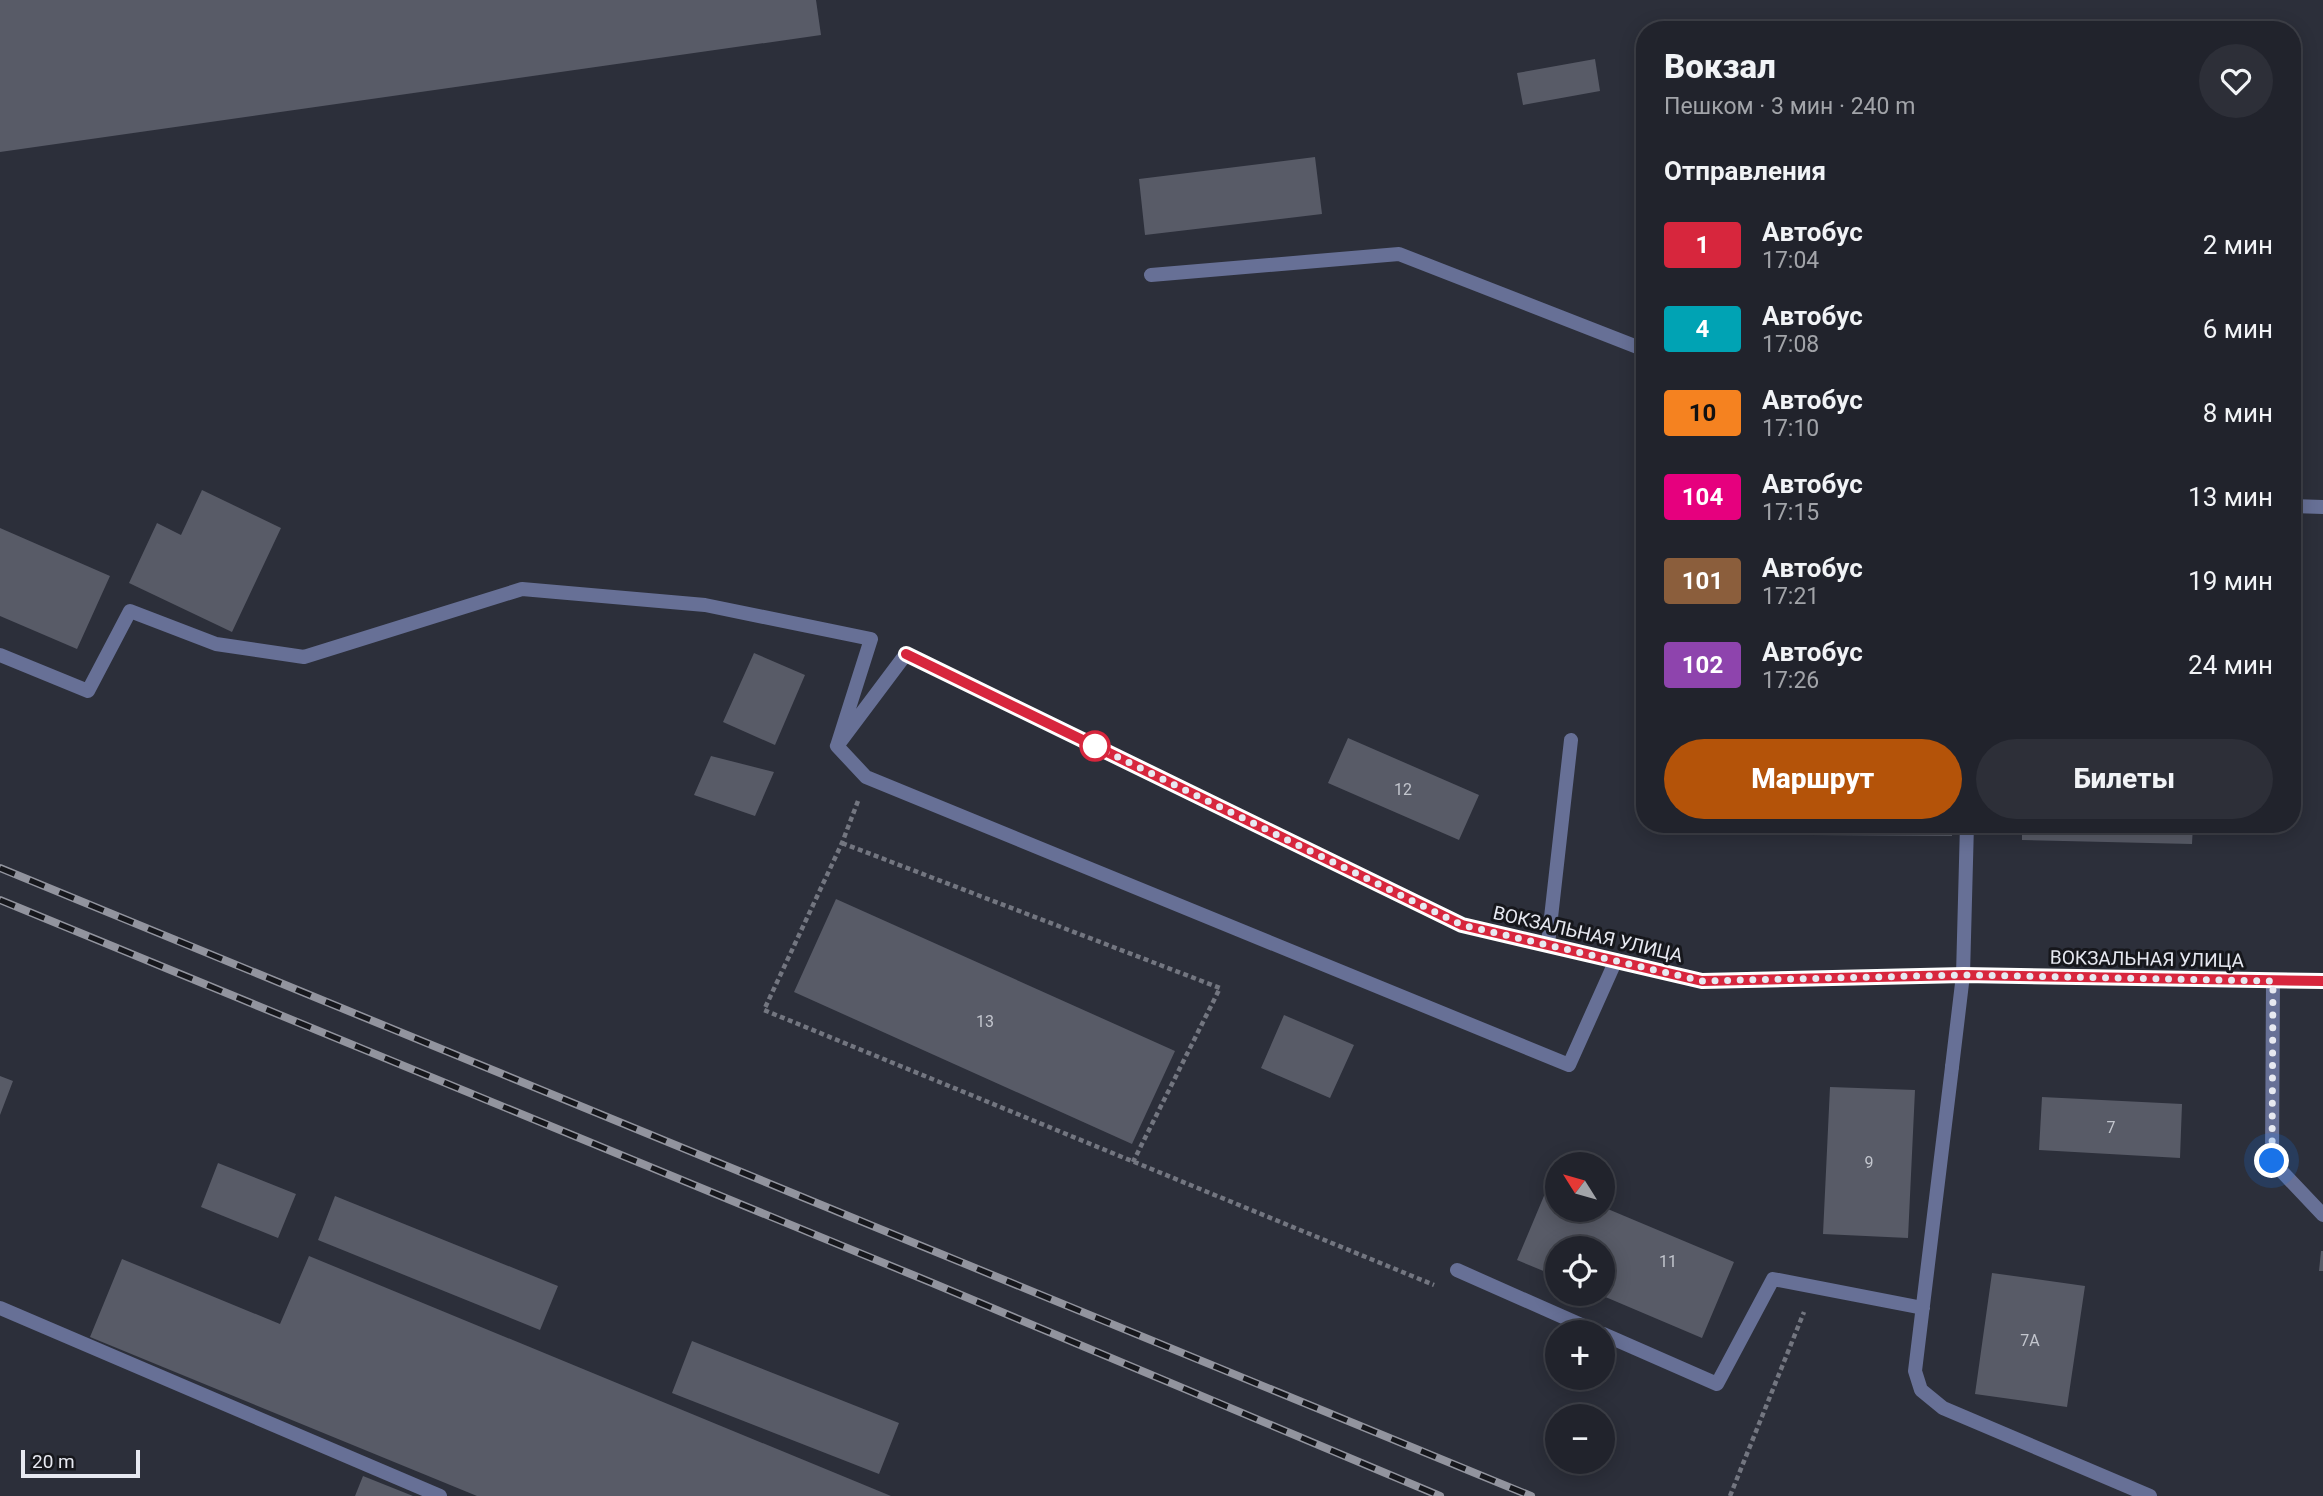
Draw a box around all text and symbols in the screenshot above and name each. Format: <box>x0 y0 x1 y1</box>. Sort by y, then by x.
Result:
button: heart <box>2199 44 2273 118</box>
text: Вокзал <box>1664 47 1776 86</box>
text: Пешком · 3 мин · 240 m <box>1664 93 1915 120</box>
text: Отправления <box>1664 156 1826 186</box>
text: Автобус <box>1762 217 1863 247</box>
text: 2 мин <box>2203 230 2273 260</box>
text: 1 <box>1696 231 1709 259</box>
text: 17:04 <box>1762 247 1819 274</box>
text: Автобус <box>1762 301 1863 331</box>
text: 6 мин <box>2203 314 2273 344</box>
text: 4 <box>1696 315 1709 343</box>
text: 17:08 <box>1762 331 1819 358</box>
text: Автобус <box>1762 385 1863 415</box>
text: 8 мин <box>2203 398 2273 428</box>
text: 10 <box>1689 399 1716 427</box>
text: 17:10 <box>1762 415 1819 442</box>
text: Автобус <box>1762 469 1863 499</box>
text: 13 мин <box>2188 482 2273 512</box>
text: 104 <box>1682 483 1723 511</box>
text: 17:15 <box>1762 499 1819 526</box>
text: Автобус <box>1762 553 1863 583</box>
text: 19 мин <box>2188 566 2273 596</box>
text: 101 <box>1682 567 1723 595</box>
text: 17:21 <box>1762 583 1819 610</box>
text: Автобус <box>1762 637 1863 667</box>
text: 24 мин <box>2188 650 2273 680</box>
text: 102 <box>1682 651 1723 679</box>
text: 17:26 <box>1762 667 1819 694</box>
unlabelled marker <box>1080 731 1110 761</box>
button: Маршрут <box>1664 739 1962 819</box>
button: Билеты <box>1976 739 2273 819</box>
house number: 12 <box>1394 780 1412 799</box>
street label: ВОКЗАЛЬНАЯ УЛИЦА <box>1491 901 1686 967</box>
street label: ВОКЗАЛЬНАЯ УЛИЦА <box>2050 946 2245 972</box>
house number: 13 <box>976 1012 994 1031</box>
house number: 7 <box>2107 1118 2116 1137</box>
your location <box>2254 1143 2289 1178</box>
north arrow <box>1545 1152 1615 1222</box>
map controls <box>1545 1152 1615 1474</box>
house number: 9 <box>1865 1153 1874 1172</box>
button: locate <box>1545 1236 1615 1306</box>
house number: 11 <box>1659 1252 1677 1271</box>
button: + <box>1545 1320 1615 1390</box>
house number: 7А <box>2020 1331 2040 1350</box>
button: − <box>1545 1404 1615 1474</box>
scale bar <box>21 1447 140 1479</box>
text: 20 m <box>32 1450 75 1473</box>

